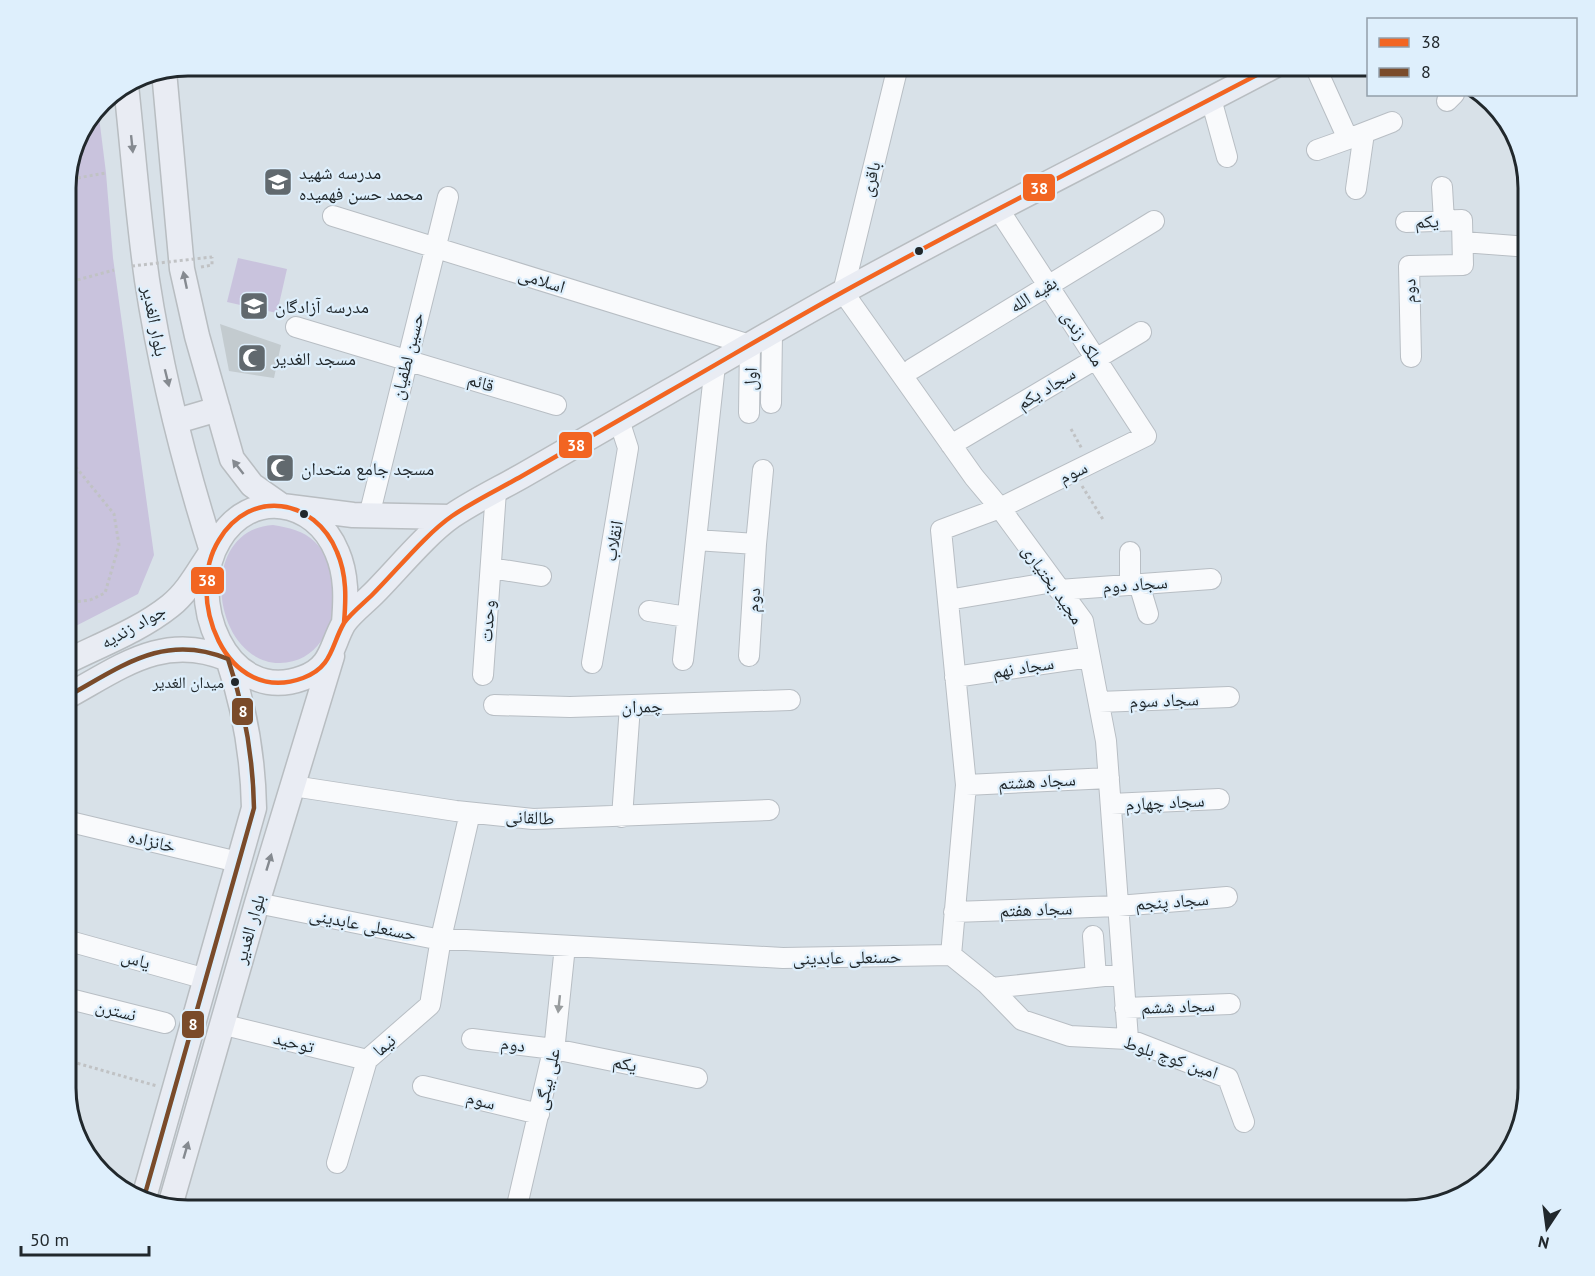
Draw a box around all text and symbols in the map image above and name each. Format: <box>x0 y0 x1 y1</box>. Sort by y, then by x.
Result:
legend <box>1367 18 1577 96</box>
text: 38 <box>1421 30 1441 53</box>
text: 8 <box>1421 60 1431 83</box>
one-way arrow <box>127 134 137 153</box>
street label: باقری <box>855 159 885 199</box>
place label: مدرسه شهید محمد حسن فهمیده <box>299 161 423 205</box>
school or university icon: مدرسه شهید محمد حسن فهمیده <box>262 166 294 198</box>
line badge: 38 <box>1022 173 1056 202</box>
text: 38 <box>1030 178 1048 198</box>
street label: یکم <box>1415 209 1439 234</box>
unlabelled marker <box>913 245 925 257</box>
street label: اسلامی <box>516 262 568 298</box>
street label: بقیه الله <box>1005 270 1061 318</box>
one-way arrow <box>180 271 189 290</box>
street label: دوم <box>1397 278 1422 304</box>
street label: بلوار الغدیر <box>137 283 173 358</box>
school or university icon: مدرسه آزادگان <box>238 290 270 322</box>
place label: مدرسه آزادگان <box>275 295 369 318</box>
street label: ملک زندی <box>1056 305 1110 371</box>
street label: حسین لطفیان <box>385 310 429 402</box>
mosque icon: مسجد الغدیر <box>236 342 268 374</box>
place label: مسجد الغدیر <box>272 347 356 370</box>
street label: سجاد یکم <box>1012 362 1080 415</box>
street label: قائم <box>465 367 497 398</box>
street label: اول <box>738 367 762 391</box>
one-way arrow <box>162 369 172 387</box>
line badge: 38 <box>558 431 593 459</box>
text: 38 <box>567 435 585 455</box>
mosque icon: مسجد جامع متحدان <box>264 452 296 484</box>
street label: سوم <box>1055 455 1092 490</box>
place label: مسجد جامع متحدان <box>301 457 434 481</box>
one-way arrow <box>232 459 245 475</box>
unlabelled marker <box>298 508 310 520</box>
street label: انقلاب <box>598 519 628 563</box>
street label: مجید بختیاری <box>1017 539 1089 629</box>
line badge: 38 <box>190 566 225 595</box>
text: 38 <box>198 570 216 590</box>
street label: سجاد دوم <box>1102 570 1168 599</box>
street label: دوم <box>741 587 766 613</box>
street label: جواد زندیه <box>96 599 170 653</box>
street label: وحدت <box>474 599 500 643</box>
street label: سجاد نهم <box>991 651 1056 684</box>
place label: میدان الغدیر <box>152 672 224 693</box>
marker: میدان الغدیر <box>229 676 241 688</box>
street label: سجاد سوم <box>1129 687 1199 714</box>
street label: چمران <box>621 694 663 718</box>
line badge: 8 <box>231 697 254 726</box>
text: 8 <box>238 701 248 721</box>
street label: سجاد هشتم <box>998 767 1076 796</box>
street label: سجاد چهارم <box>1125 788 1205 817</box>
street label: طالقانی <box>505 804 555 830</box>
street label: خانزاده <box>126 824 178 858</box>
one-way arrow <box>265 853 274 871</box>
street label: سجاد پنجم <box>1134 887 1210 916</box>
street label: بلوار الغدیر <box>228 891 270 967</box>
street label: سجاد هفتم <box>999 896 1073 923</box>
street label: حسنعلی عابدینی <box>308 902 418 946</box>
street label: یاس <box>119 944 153 974</box>
street label: حسنعلی عابدینی <box>793 945 901 969</box>
street label: سجاد ششم <box>1141 993 1215 1020</box>
street label: نسترن <box>93 994 139 1026</box>
one-way arrow <box>554 994 564 1013</box>
line badge: 8 <box>181 1010 205 1039</box>
text: 8 <box>188 1014 198 1034</box>
street label: توحید <box>271 1026 317 1058</box>
street label: نیما <box>368 1029 400 1061</box>
street label: امین کوچ بلوط <box>1121 1030 1221 1085</box>
street label: دوم <box>499 1031 527 1058</box>
street label: علی بیگی <box>529 1046 565 1112</box>
street label: یکم <box>611 1049 639 1078</box>
street label: سوم <box>464 1085 498 1116</box>
one-way arrow <box>182 1141 191 1159</box>
north arrow <box>1517 1198 1577 1258</box>
scale bar <box>21 1219 148 1257</box>
text: 50 m <box>30 1228 69 1251</box>
text: N <box>1536 1232 1551 1254</box>

